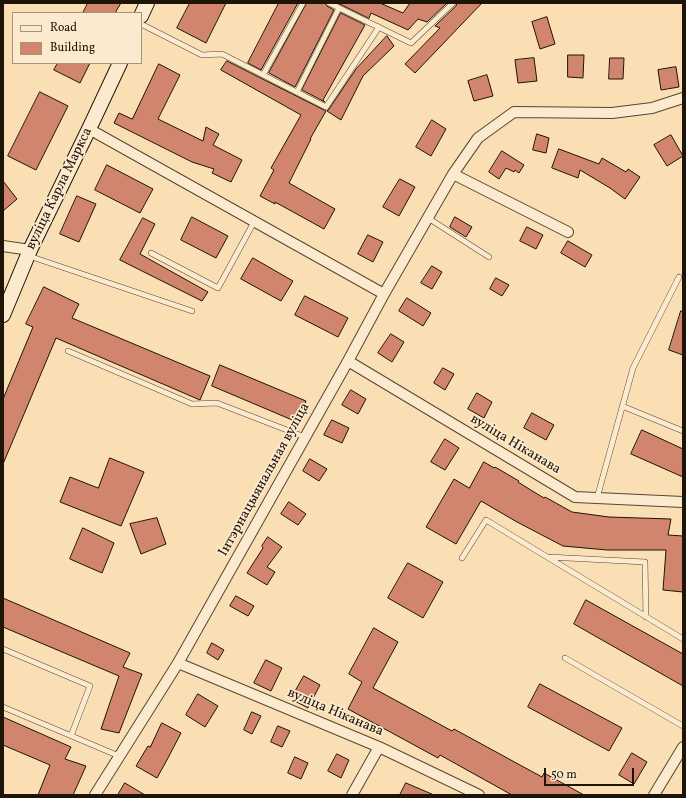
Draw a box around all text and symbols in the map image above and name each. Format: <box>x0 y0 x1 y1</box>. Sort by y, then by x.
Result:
legend <box>12 12 142 64</box>
text: Road <box>50 20 77 36</box>
text: Building <box>50 40 95 56</box>
street label: вуліца Карла Маркса <box>23 125 97 253</box>
street label: Інтэрнацыянальная вуліца <box>216 400 314 560</box>
street label: вуліца Ніканава <box>467 411 563 479</box>
street label: вуліца Ніканава <box>284 685 386 741</box>
scale bar <box>546 760 636 786</box>
text: 50 m <box>551 767 577 783</box>

